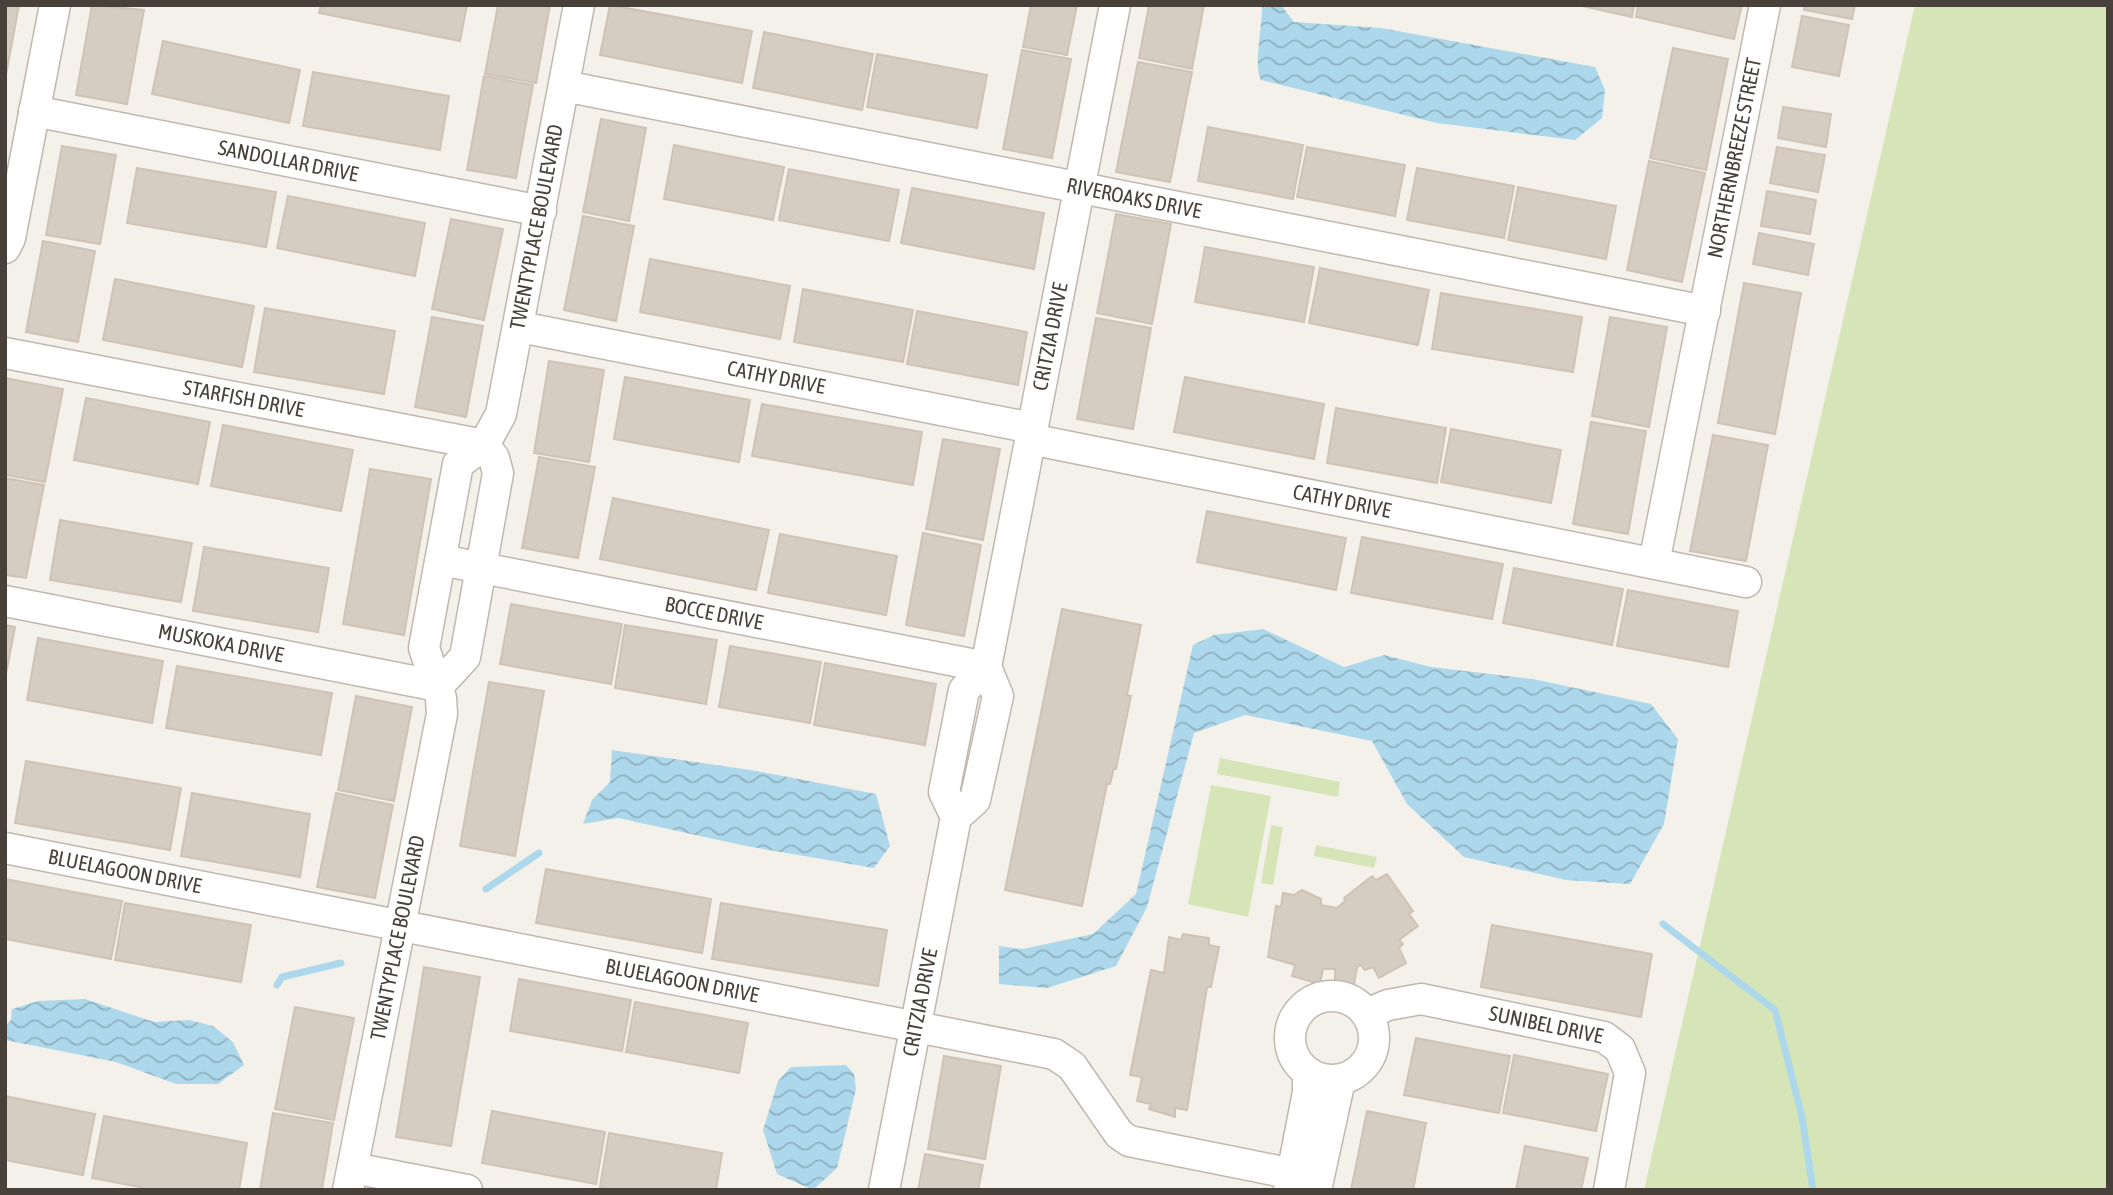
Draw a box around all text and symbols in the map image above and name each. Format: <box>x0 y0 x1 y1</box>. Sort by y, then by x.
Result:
street label: NORTHERNBREEZE STREET <box>1702 55 1765 260</box>
street label: TWENTYPLACE BOULEVARD <box>504 122 567 332</box>
street label: SANDOLLAR DRIVE <box>216 135 361 186</box>
street label: RIVEROAKS DRIVE <box>1065 172 1204 222</box>
street label: CRITZIA DRIVE <box>1027 280 1072 392</box>
street label: CATHY DRIVE <box>725 355 827 398</box>
street label: STARFISH DRIVE <box>181 375 306 421</box>
street label: CATHY DRIVE <box>1291 479 1393 522</box>
street label: BOCCE DRIVE <box>663 591 765 634</box>
street label: MUSKOKA DRIVE <box>156 618 286 666</box>
street label: TWENTYPLACE BOULEVARD <box>365 833 429 1042</box>
street label: BLUELAGOON DRIVE <box>46 844 204 897</box>
street label: CRITZIA DRIVE <box>897 946 941 1058</box>
street label: BLUELAGOON DRIVE <box>604 953 761 1007</box>
street label: SUNIBEL DRIVE <box>1487 1000 1605 1047</box>

